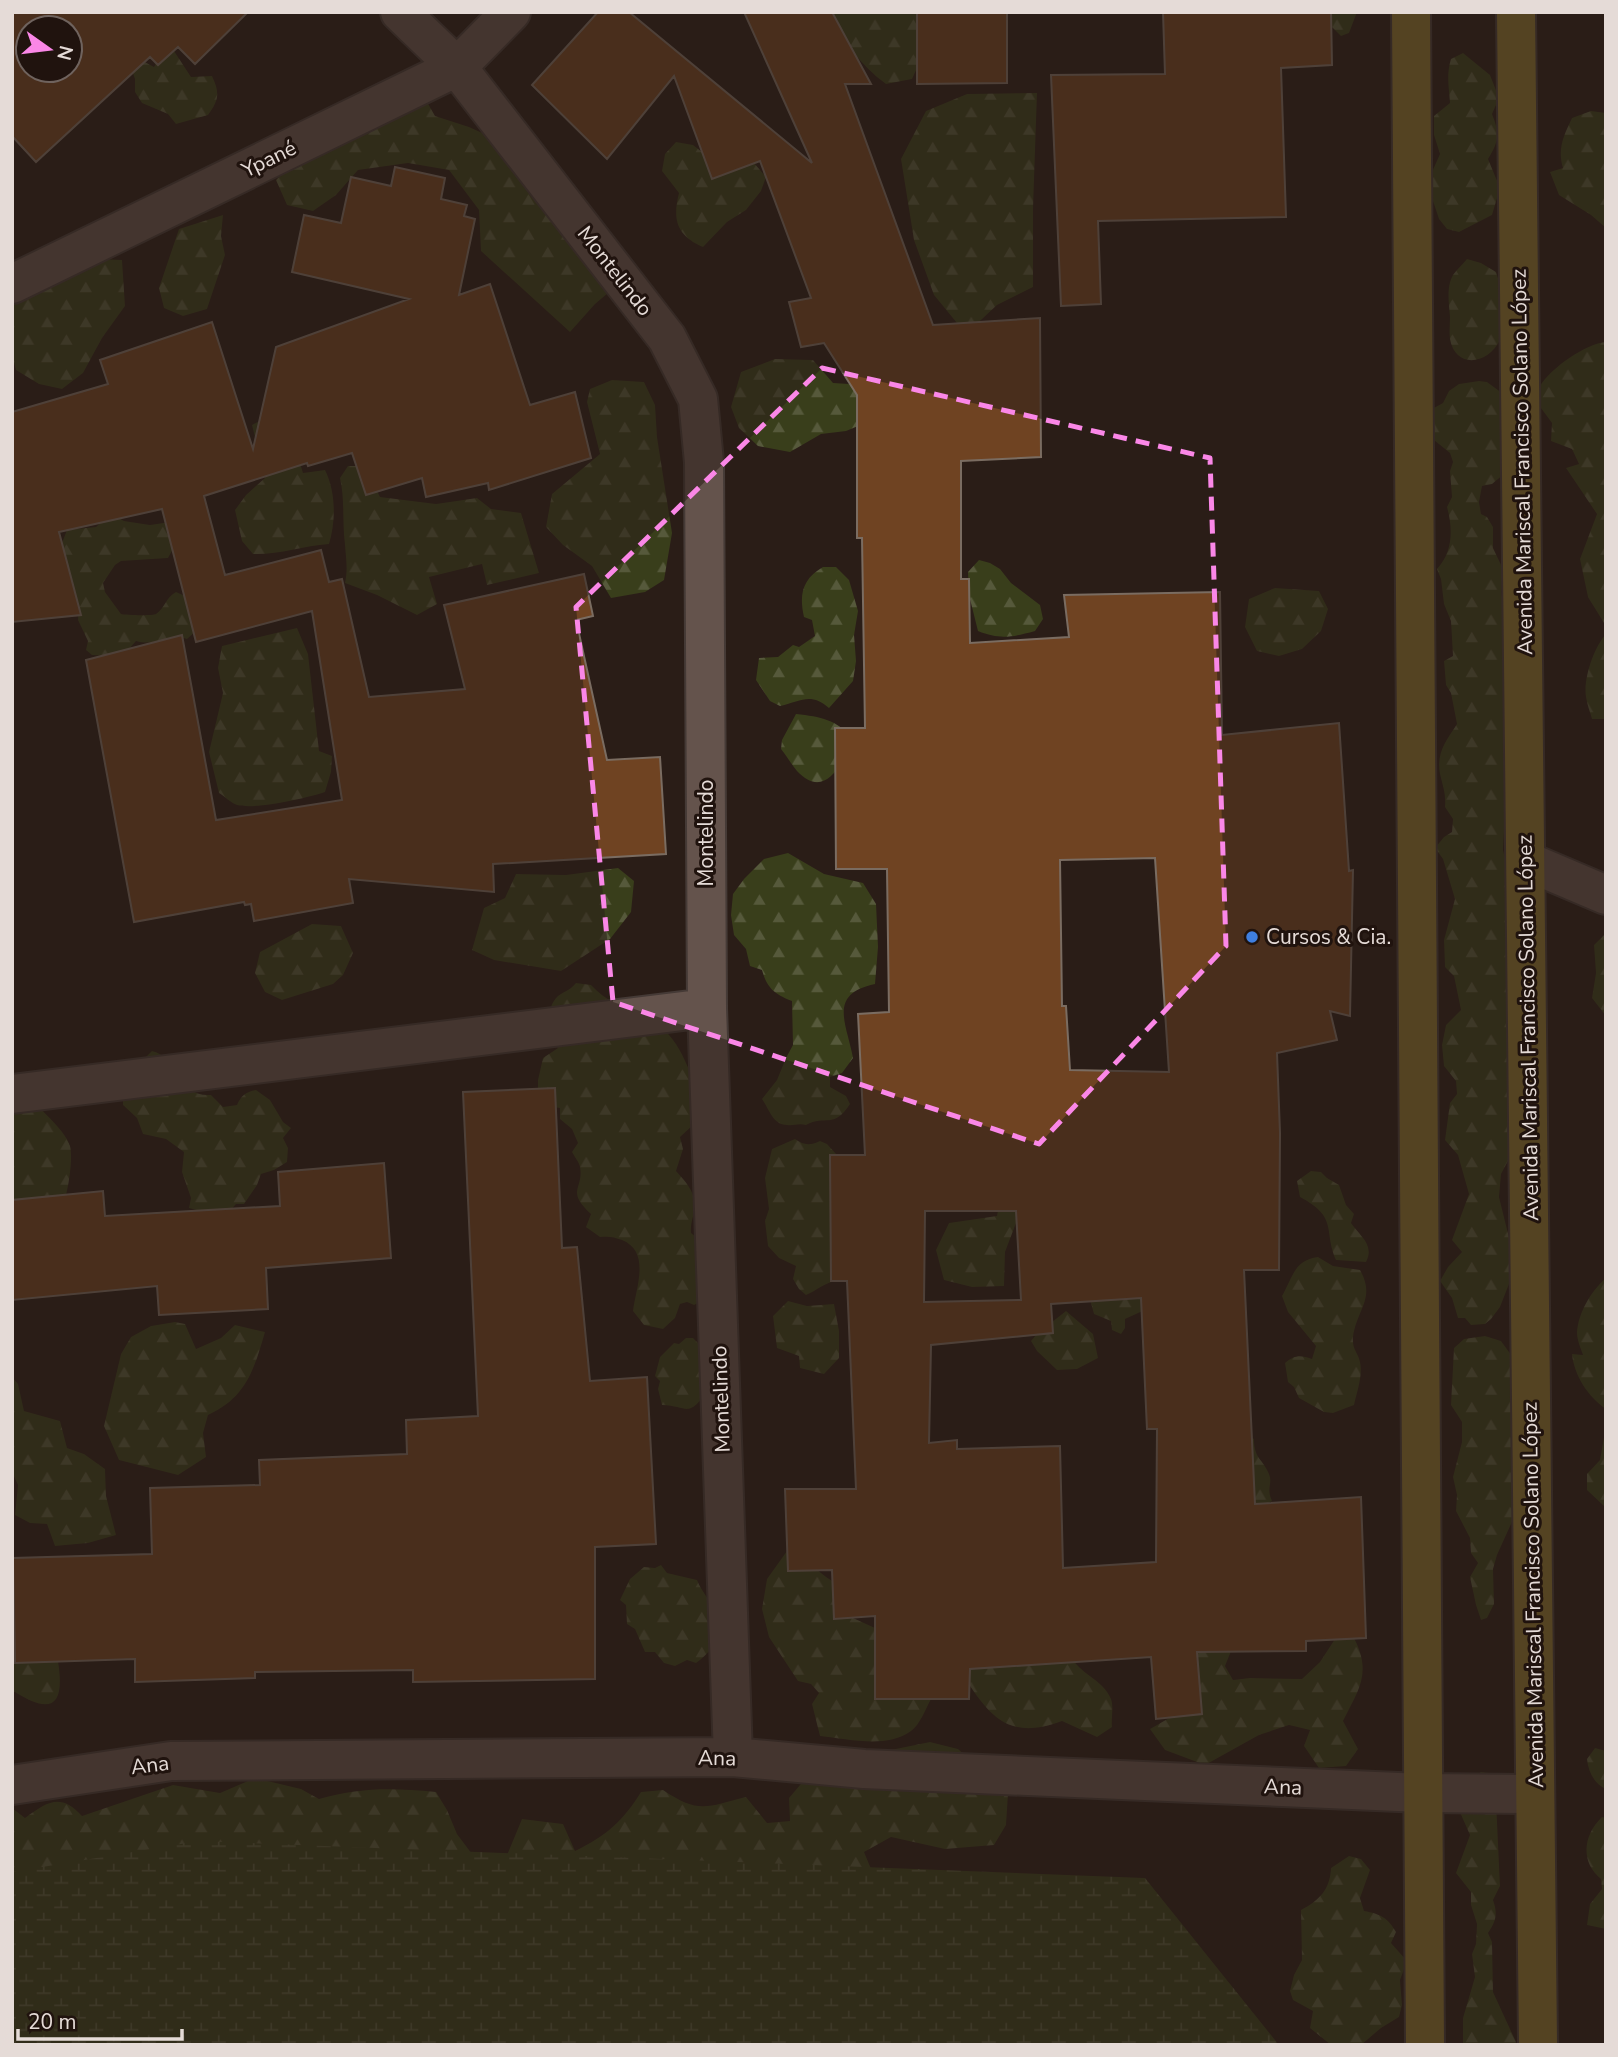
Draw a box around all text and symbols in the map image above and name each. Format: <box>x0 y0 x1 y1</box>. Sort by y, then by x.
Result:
north arrow <box>14 14 84 84</box>
text: N <box>50 43 79 63</box>
street label: Ypané <box>236 134 301 185</box>
street label: Montelindo <box>571 220 659 322</box>
street label: Avenida Mariscal Francisco Solano López <box>1505 268 1539 655</box>
street label: Montelindo <box>692 780 720 886</box>
street label: Avenida Mariscal Francisco Solano López <box>1511 834 1545 1221</box>
place label: Cursos & Cia. <box>1266 923 1391 951</box>
marker: Cursos & Cia. <box>1244 929 1260 945</box>
street label: Montelindo <box>705 1345 737 1453</box>
street label: Avenida Mariscal Francisco Solano López <box>1516 1401 1550 1788</box>
street label: Ana <box>698 1744 736 1772</box>
street label: Ana <box>129 1749 171 1781</box>
street label: Ana <box>1263 1772 1303 1802</box>
scale bar <box>18 1997 182 2041</box>
text: 20 m <box>28 2008 77 2036</box>

